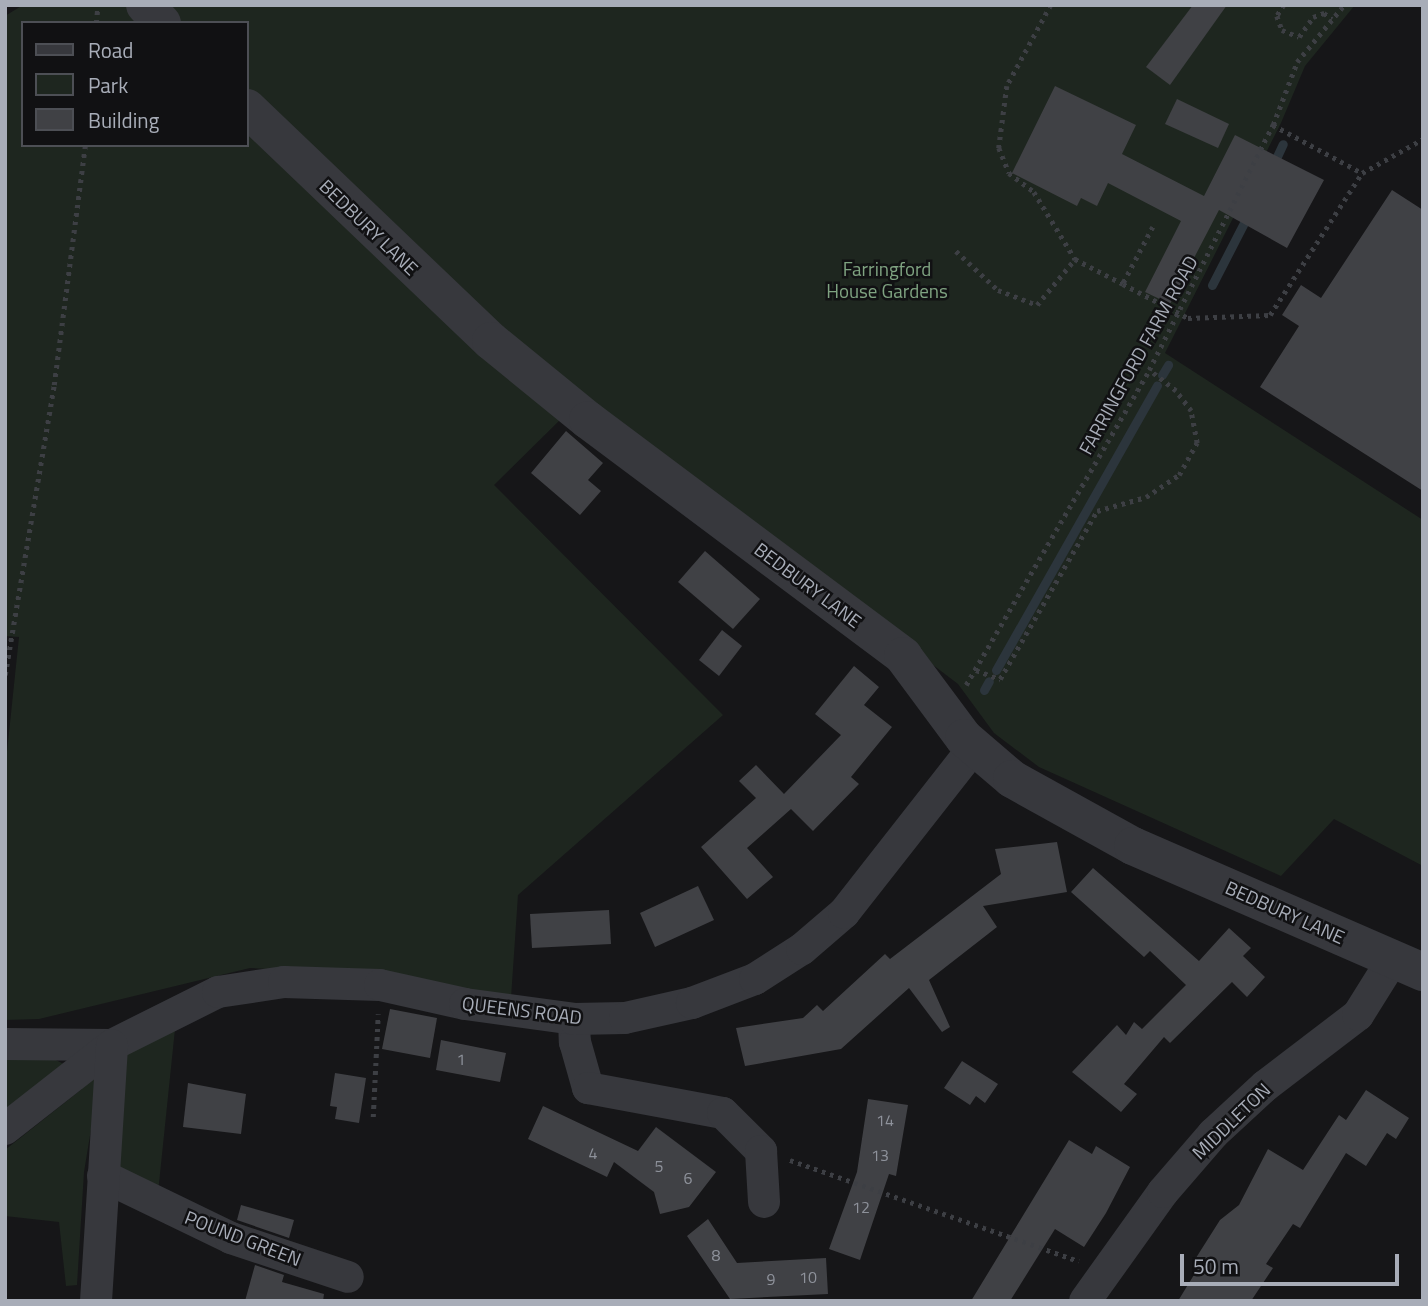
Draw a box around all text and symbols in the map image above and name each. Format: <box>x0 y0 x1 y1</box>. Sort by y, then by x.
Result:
legend <box>21 21 248 147</box>
text: Road <box>88 34 133 66</box>
text: Park <box>88 69 128 101</box>
text: Building <box>88 104 159 136</box>
street label: BEDBURY LANE <box>315 174 423 280</box>
street label: FARRINGFORD FARM ROAD <box>1074 252 1202 458</box>
park label: Farringford House Gardens <box>826 258 948 302</box>
street label: BEDBURY LANE <box>750 537 866 633</box>
street label: BEDBURY LANE <box>1222 876 1348 948</box>
street label: QUEENS ROAD <box>461 991 583 1029</box>
house number: 1 <box>457 1049 465 1069</box>
street label: MIDDLETON <box>1187 1078 1275 1164</box>
house number: 14 <box>876 1110 894 1130</box>
house number: 4 <box>589 1143 597 1163</box>
house number: 13 <box>871 1145 889 1165</box>
house number: 5 <box>655 1156 663 1176</box>
house number: 6 <box>684 1168 692 1188</box>
house number: 12 <box>852 1197 870 1217</box>
street label: POUND GREEN <box>182 1205 304 1271</box>
scale bar <box>1183 1240 1402 1284</box>
house number: 8 <box>712 1245 720 1265</box>
text: 50 m <box>1193 1250 1239 1282</box>
house number: 10 <box>799 1267 817 1287</box>
house number: 9 <box>767 1269 775 1289</box>

